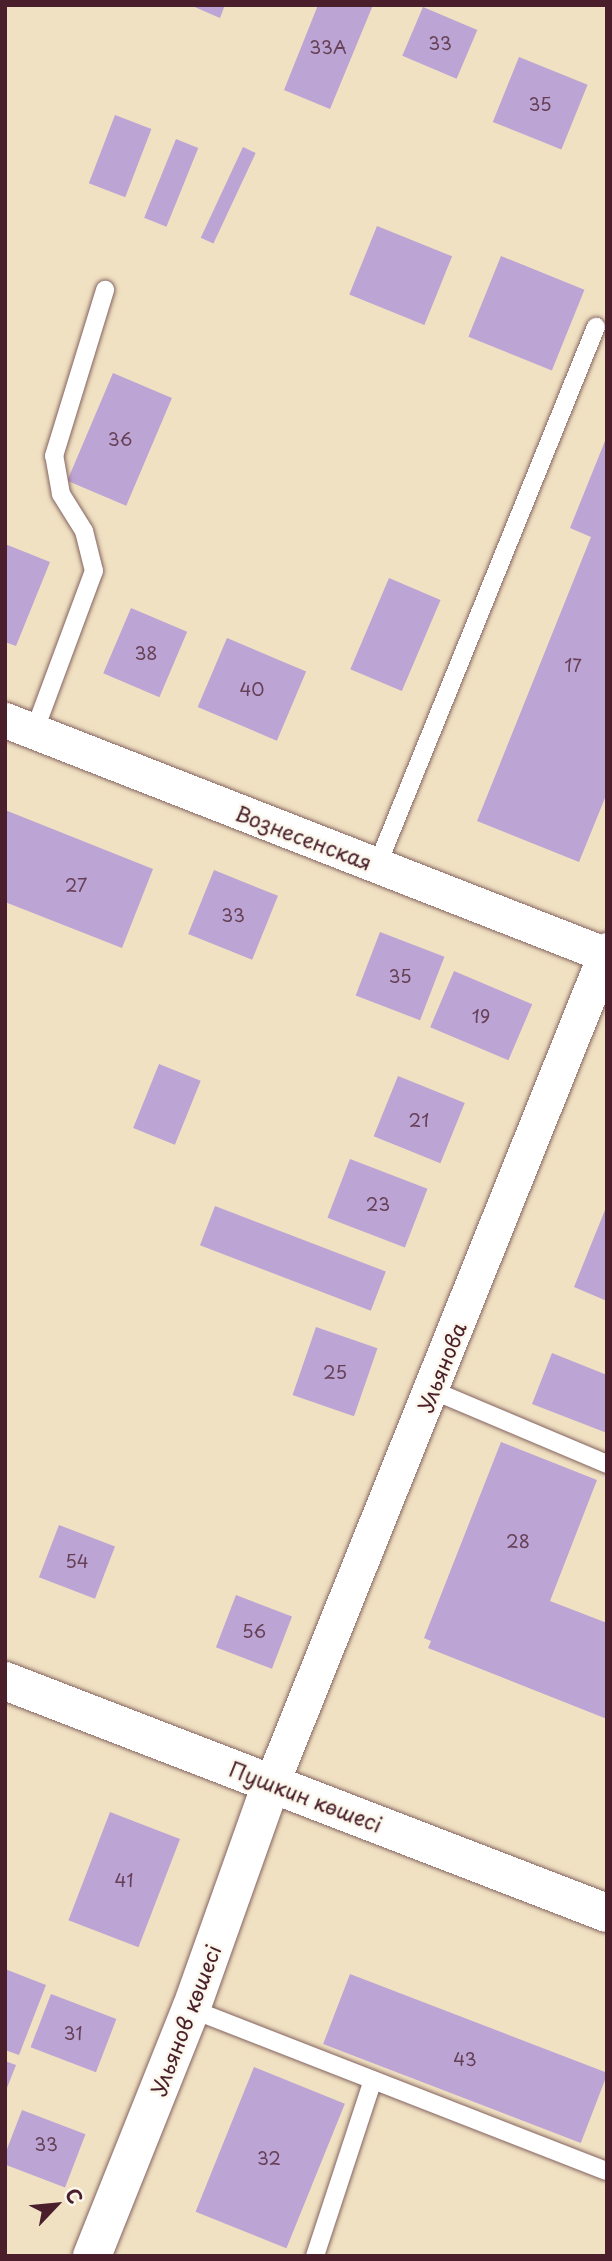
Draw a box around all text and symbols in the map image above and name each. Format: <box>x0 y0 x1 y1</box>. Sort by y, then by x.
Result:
house number: 33 <box>428 32 452 54</box>
house number: 33А <box>309 36 347 58</box>
house number: 35 <box>528 93 552 115</box>
house number: 36 <box>108 428 132 450</box>
house number: 38 <box>134 642 158 664</box>
house number: 17 <box>564 654 582 676</box>
house number: 40 <box>239 678 265 700</box>
street label: Вознесенская <box>232 799 376 875</box>
house number: 27 <box>65 874 87 896</box>
house number: 33 <box>221 904 245 926</box>
house number: 35 <box>388 965 412 987</box>
house number: 19 <box>472 1005 490 1027</box>
house number: 21 <box>409 1109 429 1131</box>
house number: 23 <box>366 1193 390 1215</box>
street label: Ульянова <box>412 1318 470 1416</box>
house number: 25 <box>323 1361 347 1383</box>
house number: 28 <box>506 1530 530 1552</box>
house number: 54 <box>65 1550 89 1572</box>
house number: 56 <box>242 1620 266 1642</box>
street label: Пушкин көшесі <box>225 1755 387 1837</box>
house number: 41 <box>115 1869 133 1891</box>
street label: Ульянов көшесі <box>145 1941 225 2099</box>
house number: 31 <box>64 2022 82 2044</box>
house number: 43 <box>453 2048 477 2070</box>
house number: 33 <box>34 2133 58 2155</box>
house number: 32 <box>257 2147 281 2169</box>
north arrow <box>21 2170 91 2240</box>
text: С <box>59 2183 91 2208</box>

